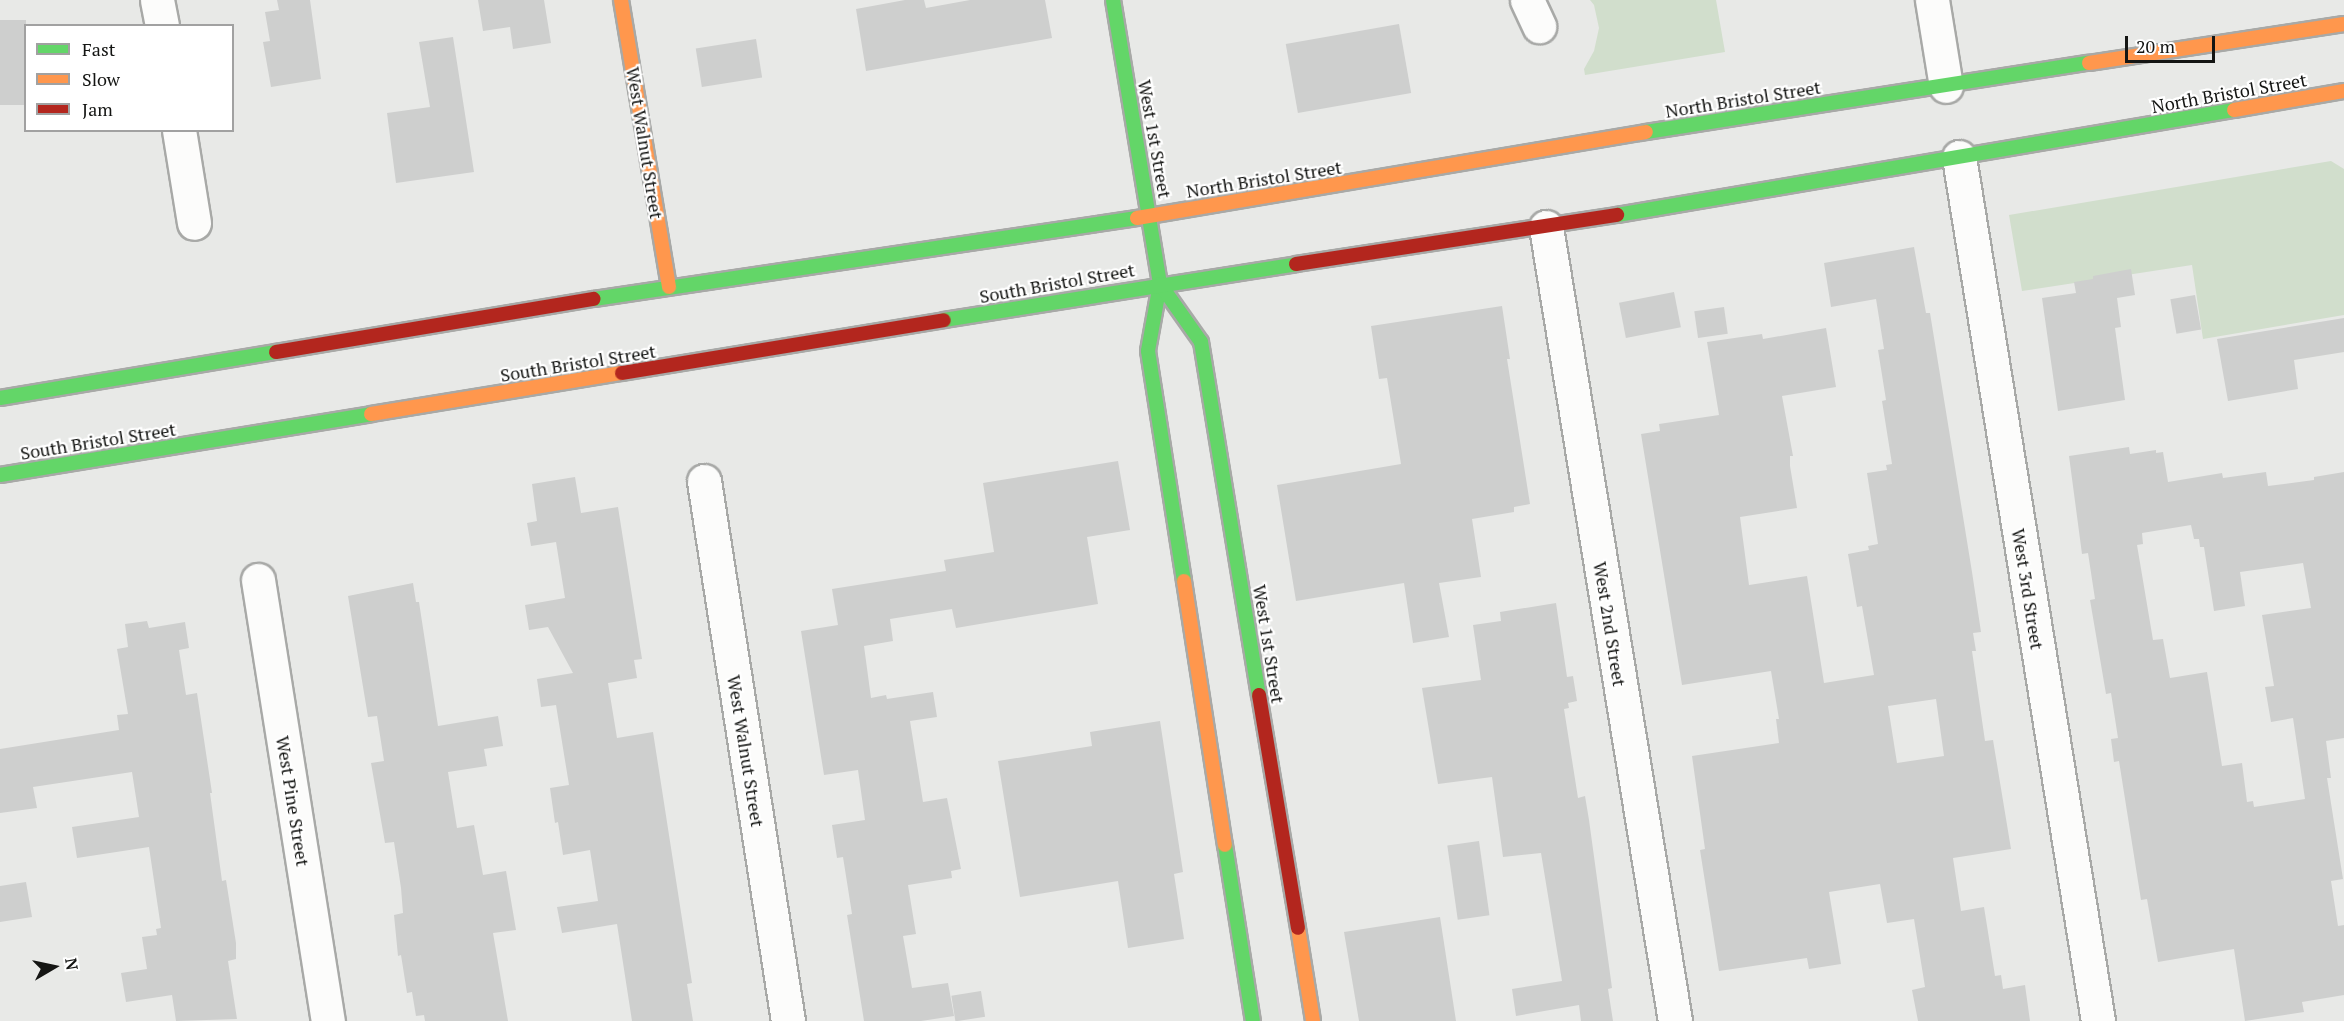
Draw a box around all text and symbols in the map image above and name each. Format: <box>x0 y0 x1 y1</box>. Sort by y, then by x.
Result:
legend <box>24 24 234 132</box>
scale bar <box>2128 24 2218 62</box>
text: 20 m <box>2136 34 2175 58</box>
text: Fast <box>82 37 115 61</box>
street label: West Walnut Street <box>622 65 668 221</box>
text: Slow <box>82 67 120 91</box>
street label: North Bristol Street <box>2150 69 2308 117</box>
street label: North Bristol Street <box>1664 76 1822 122</box>
street label: West 1st Street <box>1134 78 1176 200</box>
text: Jam <box>82 97 113 121</box>
street label: North Bristol Street <box>1185 156 1343 202</box>
street label: South Bristol Street <box>978 259 1136 307</box>
street label: South Bristol Street <box>499 340 657 386</box>
street label: South Bristol Street <box>19 418 177 464</box>
street label: West 3rd Street <box>2008 527 2048 651</box>
street label: West 2nd Street <box>1589 560 1631 688</box>
street label: West 1st Street <box>1249 583 1289 705</box>
street label: West Walnut Street <box>723 673 769 829</box>
street label: West Pine Street <box>272 734 314 868</box>
north arrow <box>24 937 84 997</box>
text: N <box>60 956 84 972</box>

